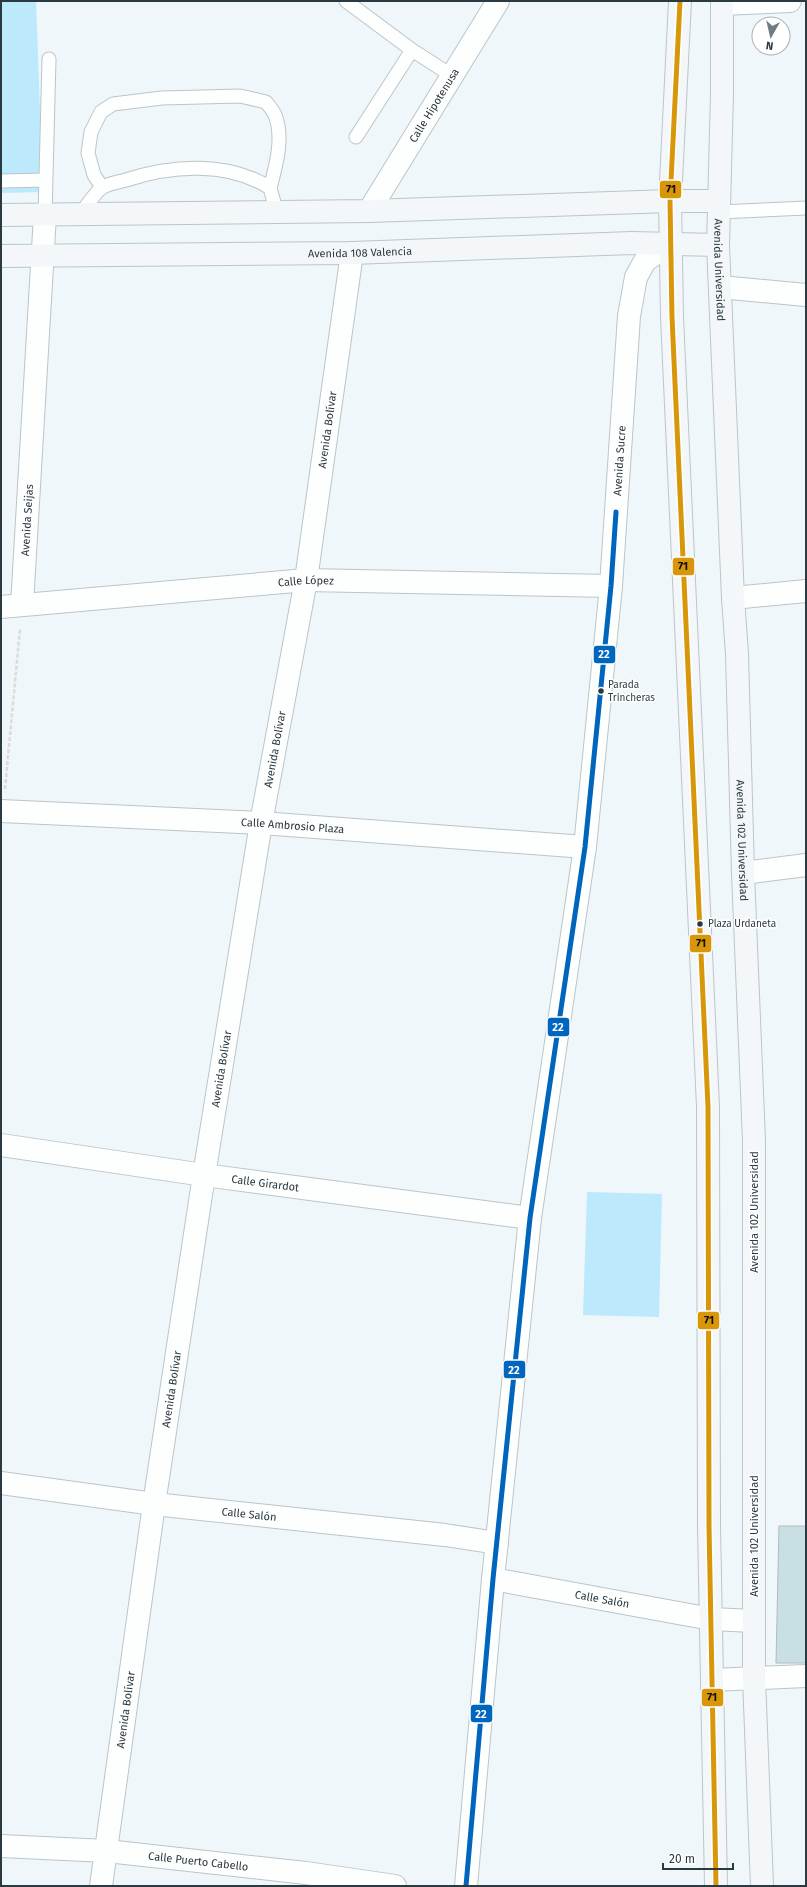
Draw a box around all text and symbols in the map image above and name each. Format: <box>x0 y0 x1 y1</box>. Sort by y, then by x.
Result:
north arrow <box>751 16 791 56</box>
text: N <box>765 38 774 52</box>
street label: Calle Hipotenusa <box>406 66 462 145</box>
line badge: 71 <box>659 180 682 199</box>
text: 71 <box>666 183 676 196</box>
street label: Avenida Universidad <box>711 219 728 321</box>
street label: Avenida 108 Valencia <box>308 244 412 260</box>
street label: Avenida Bolívar <box>315 390 339 469</box>
street label: Avenida Sucre <box>611 425 628 496</box>
street label: Avenida Seijas <box>18 484 36 556</box>
line badge: 71 <box>672 557 695 576</box>
text: 71 <box>678 560 688 573</box>
street label: Calle López <box>277 573 334 589</box>
line badge: 22 <box>593 645 616 664</box>
text: 22 <box>598 648 610 661</box>
place label: Parada Trincheras <box>608 679 655 704</box>
marker: Parada Trincheras <box>596 686 606 696</box>
street label: Avenida Bolívar <box>261 709 288 789</box>
street label: Avenida 102 Universidad <box>734 779 751 901</box>
street label: Calle Ambrosio Plaza <box>241 816 345 836</box>
place label: Plaza Urdaneta <box>708 918 776 930</box>
marker: Plaza Urdaneta <box>695 919 705 929</box>
line badge: 71 <box>689 934 712 953</box>
text: 71 <box>696 937 706 950</box>
line badge: 22 <box>547 1017 570 1037</box>
text: 22 <box>552 1021 564 1034</box>
street label: Avenida Bolívar <box>209 1029 234 1108</box>
street label: Avenida 102 Universidad <box>748 1151 761 1273</box>
street label: Calle Girardot <box>231 1172 300 1194</box>
line badge: 71 <box>697 1311 720 1330</box>
text: 71 <box>704 1314 714 1327</box>
street label: Avenida Bolívar <box>159 1349 184 1428</box>
line badge: 22 <box>503 1360 526 1379</box>
text: 22 <box>508 1364 520 1377</box>
street label: Avenida 102 Universidad <box>748 1475 761 1597</box>
street label: Calle Salón <box>221 1505 277 1524</box>
street label: Calle Salón <box>574 1588 630 1610</box>
street label: Avenida Bolívar <box>114 1670 137 1749</box>
line badge: 71 <box>701 1688 724 1707</box>
text: 71 <box>707 1691 717 1704</box>
line badge: 22 <box>470 1704 493 1723</box>
text: 22 <box>475 1708 487 1721</box>
scale bar <box>663 1845 733 1871</box>
street label: Calle Puerto Cabello <box>148 1849 249 1873</box>
text: 20 m <box>669 1852 695 1866</box>

